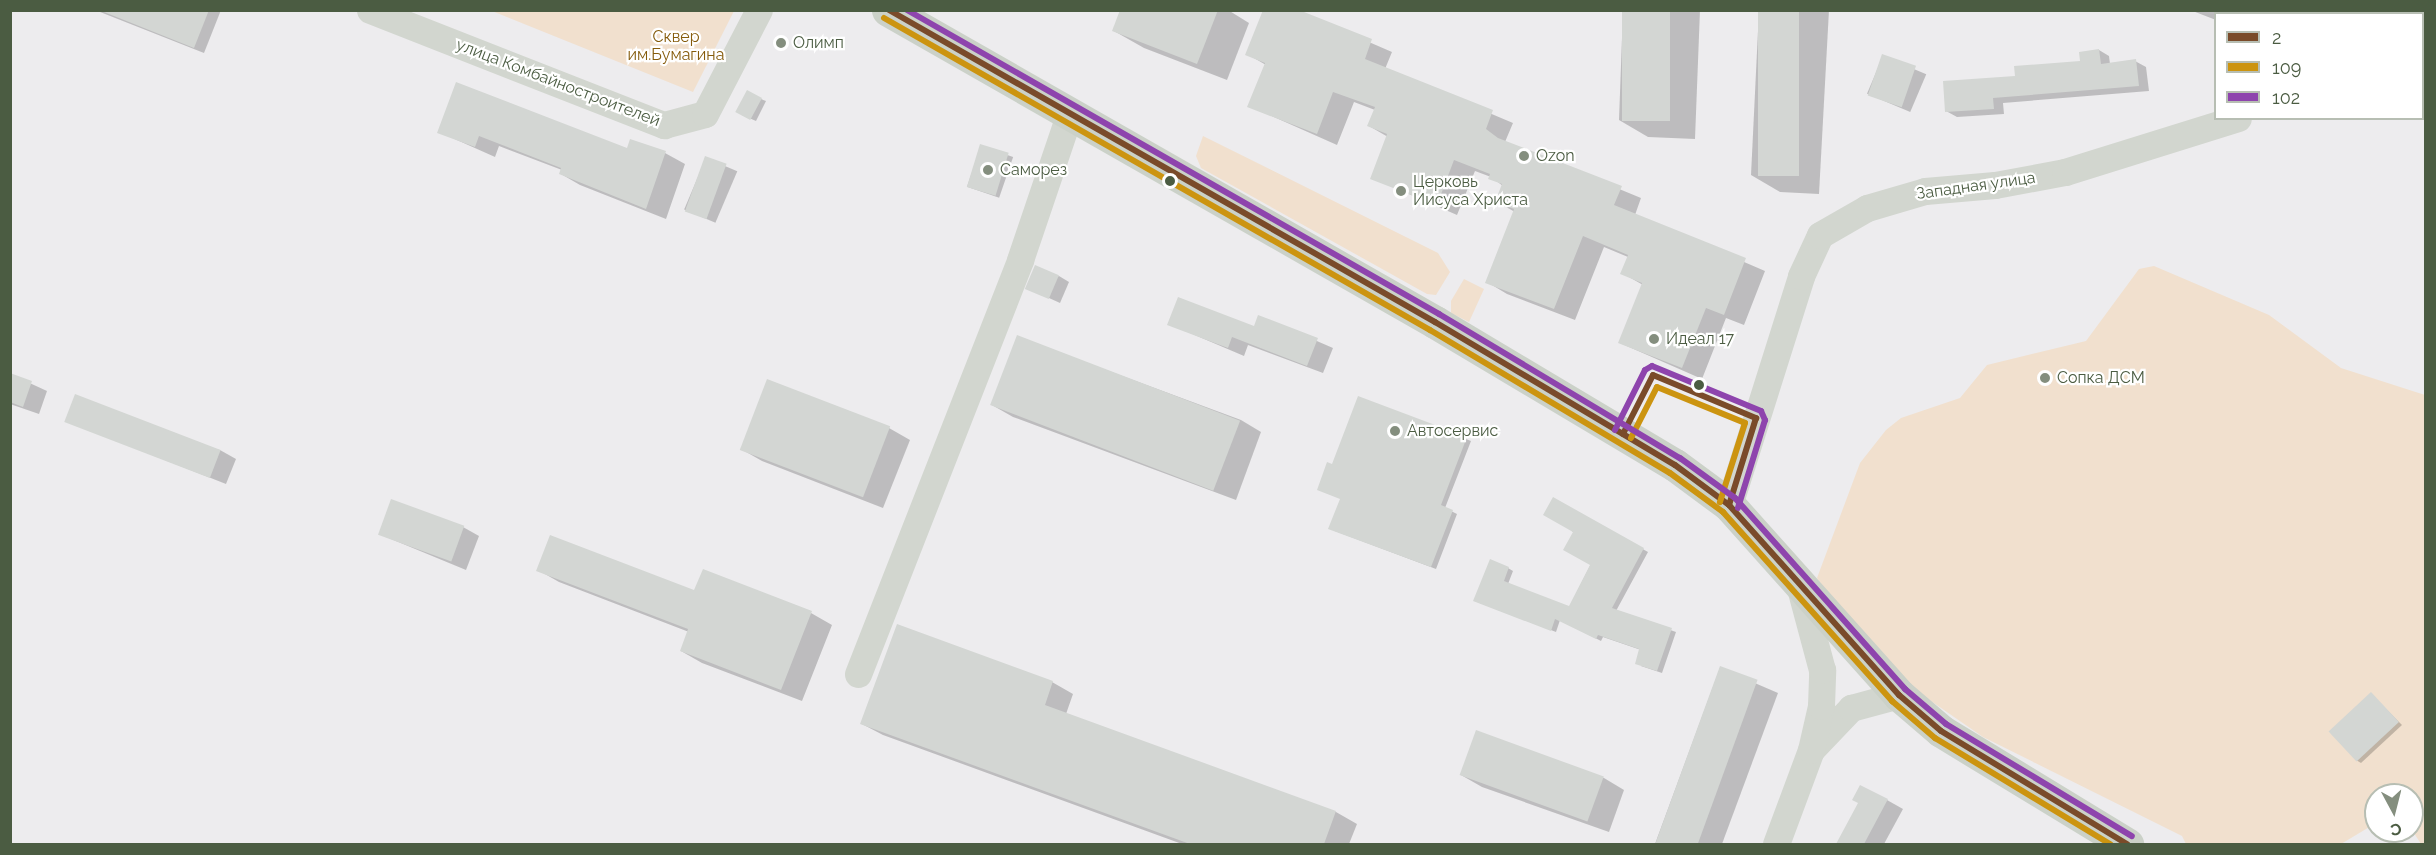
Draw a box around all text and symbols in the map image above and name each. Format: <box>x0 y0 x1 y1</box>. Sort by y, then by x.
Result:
legend <box>2214 12 2424 120</box>
park label: Сквер им.Бумагина <box>628 27 724 65</box>
text: 2 <box>2272 27 2281 48</box>
place label: Олимп <box>793 33 844 53</box>
street label: улица Комбайностроителей <box>453 35 663 131</box>
marker: Олимп <box>774 36 788 50</box>
text: 109 <box>2272 57 2301 78</box>
text: 102 <box>2272 87 2300 108</box>
place label: Ozon <box>1536 146 1575 166</box>
marker: Ozon <box>1517 149 1531 163</box>
place label: Саморез <box>1000 160 1067 180</box>
marker: Саморез <box>981 163 995 177</box>
street label: Западная улица <box>1915 168 2037 204</box>
place label: Церковь Иисуса Христа <box>1413 172 1528 210</box>
unlabelled marker <box>1164 175 1176 187</box>
marker: Церковь Иисуса Христа <box>1394 184 1408 198</box>
place label: Идеал 17 <box>1666 329 1734 349</box>
marker: Идеал 17 <box>1647 332 1661 346</box>
place label: Сопка ДСМ <box>2057 368 2145 388</box>
marker: Сопка ДСМ <box>2038 371 2052 385</box>
unlabelled marker <box>1693 379 1705 391</box>
place label: Автосервис <box>1407 421 1498 441</box>
marker: Автосервис <box>1388 424 1402 438</box>
north arrow <box>2364 783 2424 843</box>
text: С <box>2389 819 2403 839</box>

